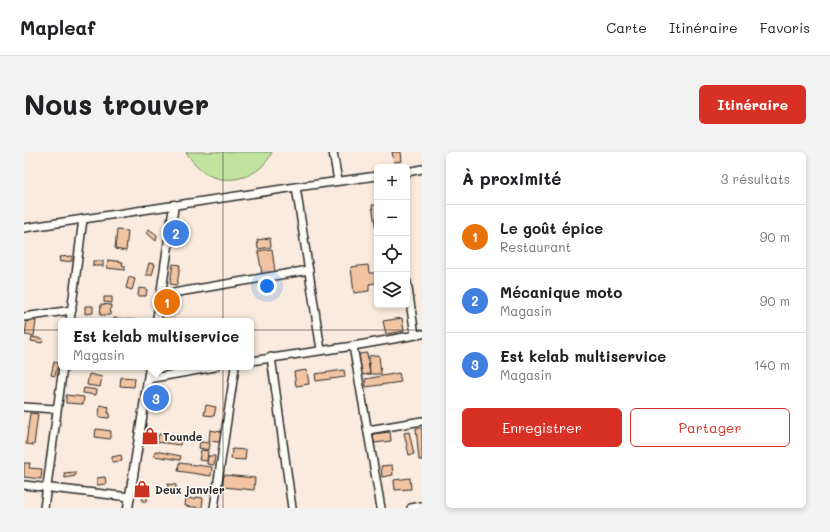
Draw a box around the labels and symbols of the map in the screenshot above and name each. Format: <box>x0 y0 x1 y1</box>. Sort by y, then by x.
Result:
pin: 2 <box>163 218 189 248</box>
your location <box>257 276 277 296</box>
pin: 1 <box>154 287 180 317</box>
pin: 3 <box>143 383 169 413</box>
shop icon: Tounde <box>140 426 160 446</box>
place label: Tounde <box>163 429 203 444</box>
shop icon: Deux janvier <box>132 479 152 499</box>
place label: Deux janvier <box>155 482 225 497</box>

